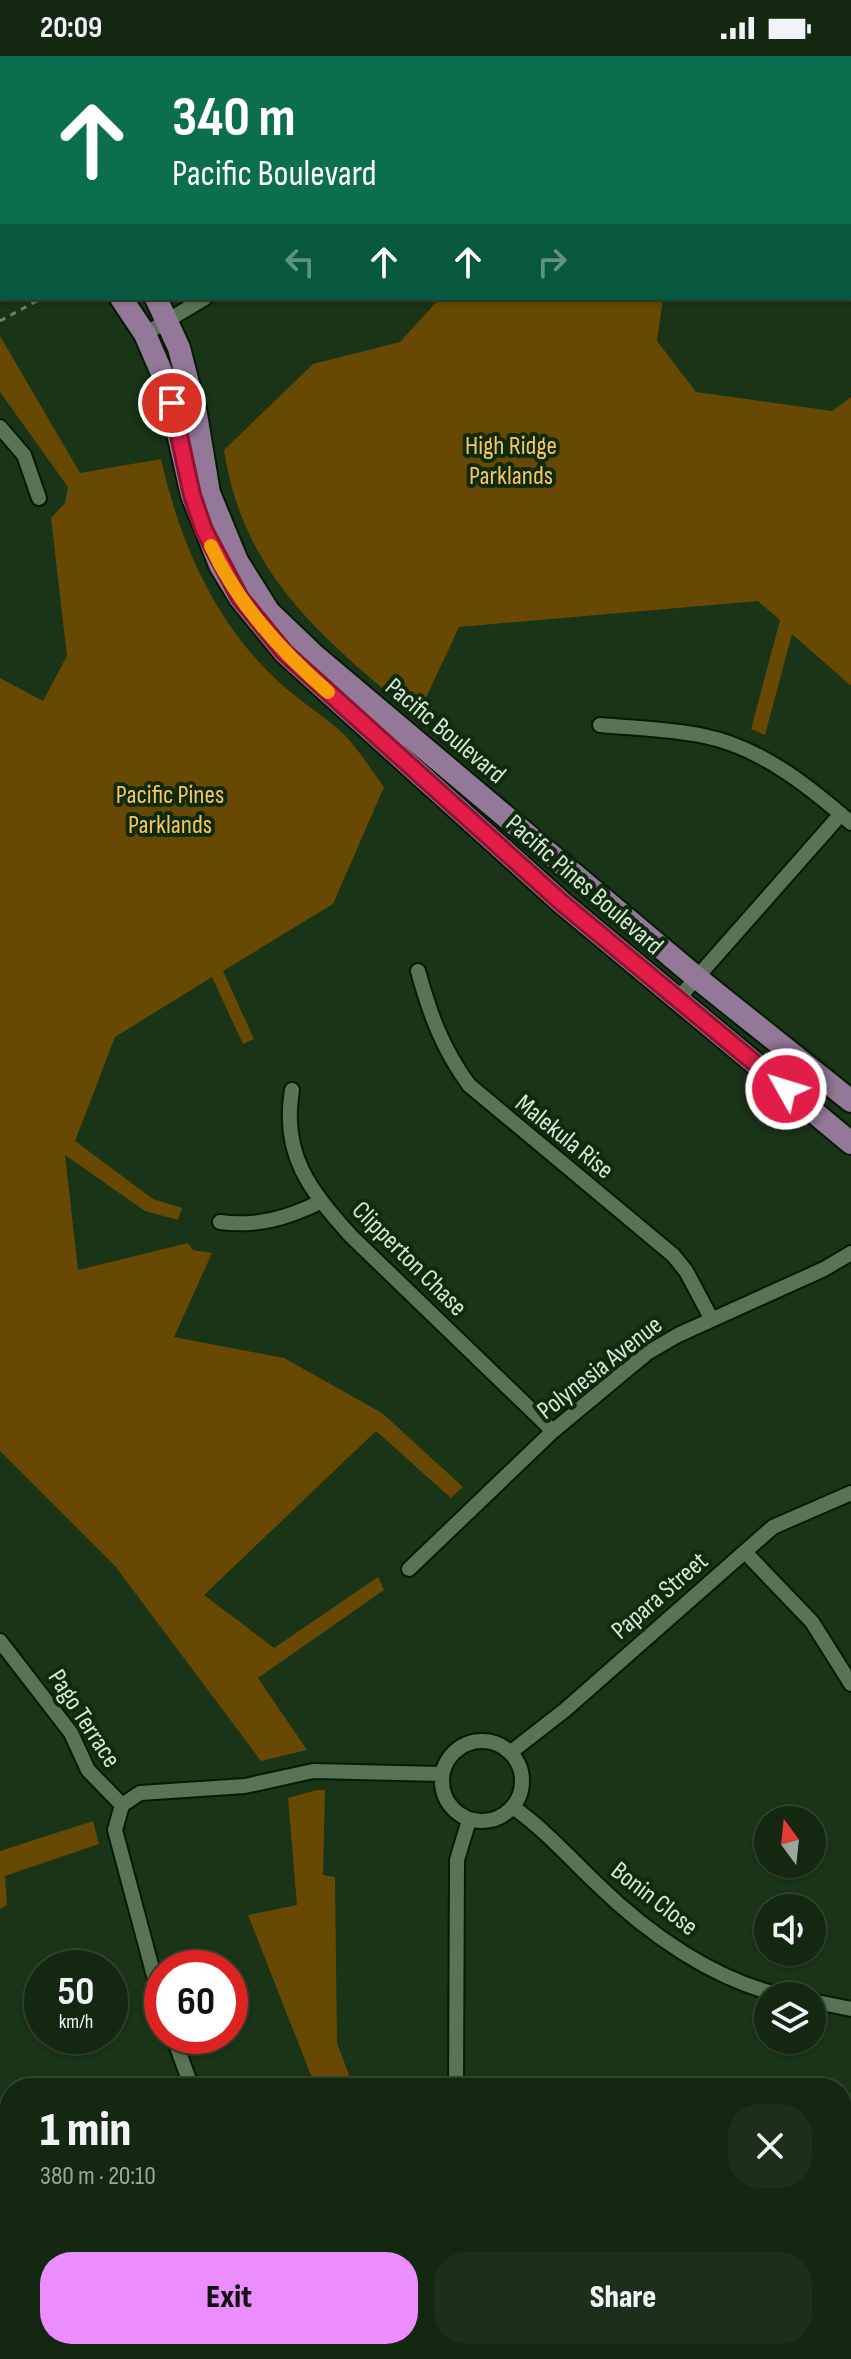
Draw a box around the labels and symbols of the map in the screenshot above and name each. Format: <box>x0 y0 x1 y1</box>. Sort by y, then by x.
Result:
pin <box>138 369 206 437</box>
park label: High Ridge Parklands <box>465 431 557 492</box>
street label: Pacific Boulevard <box>379 672 512 790</box>
park label: Pacific Pines Parklands <box>116 780 224 841</box>
street label: Pacific Pines Boulevard <box>499 808 669 962</box>
position arrow <box>744 1047 828 1131</box>
street label: Malekula Rise <box>509 1088 619 1186</box>
street label: Clipperton Chase <box>345 1195 473 1323</box>
street label: Polynesia Avenue <box>531 1310 669 1427</box>
street label: Papara Street <box>605 1546 715 1646</box>
street label: Pago Terrace <box>41 1664 127 1774</box>
north arrow <box>754 1806 826 1878</box>
street label: Bonin Close <box>604 1856 704 1943</box>
speed limit sign: 60 <box>144 1950 248 2054</box>

